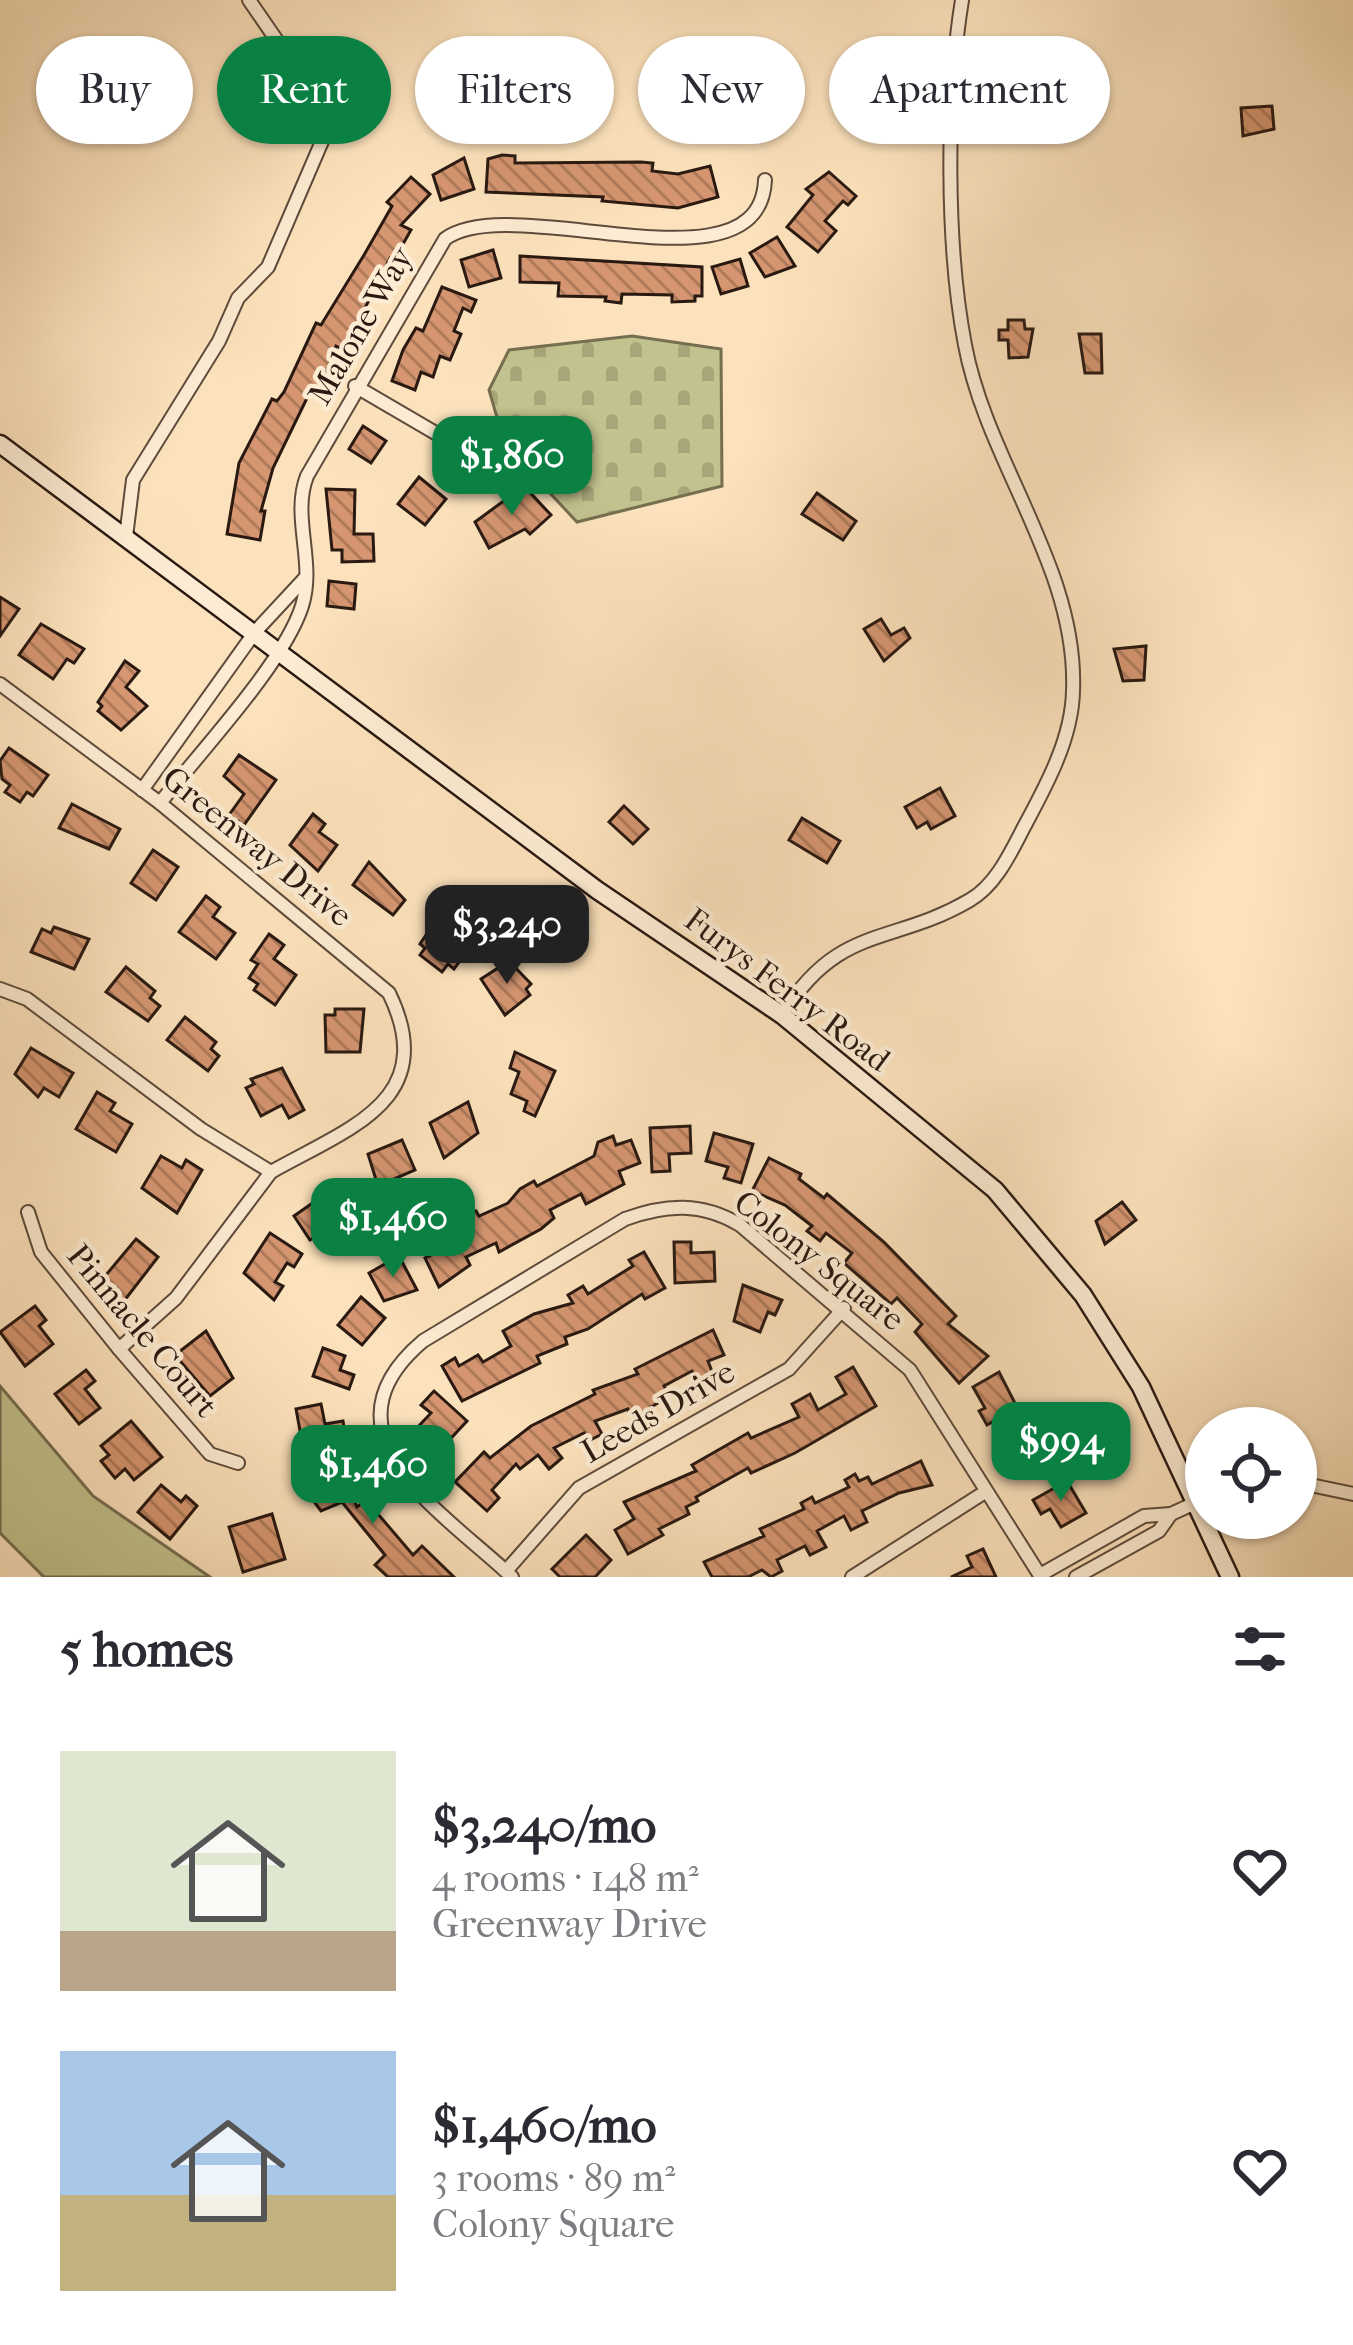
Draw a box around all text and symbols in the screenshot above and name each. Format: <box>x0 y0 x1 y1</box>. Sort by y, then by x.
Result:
chip: Buy <box>36 36 193 144</box>
chip: Rent <box>217 36 391 144</box>
chip: Filters <box>415 36 614 144</box>
chip: New <box>638 36 805 144</box>
chip: Apartment <box>829 36 1110 144</box>
street label: Malone Way <box>300 239 423 412</box>
pin: $1,860 <box>414 416 610 518</box>
text: $1,860 <box>459 432 565 478</box>
street label: Greenway Drive <box>154 759 360 935</box>
pin: $3,240 <box>409 885 605 987</box>
street label: Furys Ferry Road <box>677 900 898 1081</box>
text: $3,240 <box>452 901 562 947</box>
pin: $1,460 <box>295 1178 491 1280</box>
street label: Colony Square <box>726 1182 912 1340</box>
text: $1,460 <box>338 1194 448 1240</box>
street label: Pinnacle Court <box>59 1237 226 1425</box>
street label: Leeds Drive <box>574 1352 742 1472</box>
pin: $994 <box>990 1402 1132 1504</box>
map controls <box>1185 1407 1317 1539</box>
button: locate <box>1185 1407 1317 1539</box>
text: $994 <box>1018 1418 1104 1464</box>
pin: $1,460 <box>275 1425 471 1527</box>
text: $1,460 <box>318 1441 428 1487</box>
icon: filters <box>1227 1616 1293 1682</box>
text: 5 homes <box>60 1619 233 1679</box>
text: $3,240/mo <box>432 1795 657 1855</box>
icon: home <box>156 1799 300 1943</box>
icon: heart <box>1227 1838 1293 1904</box>
text: 4 rooms · 148 m² <box>432 1855 699 1901</box>
text: Greenway Drive <box>432 1901 707 1947</box>
text: $1,460/mo <box>432 2095 657 2155</box>
icon: home <box>156 2099 300 2243</box>
icon: heart <box>1227 2138 1293 2204</box>
text: 3 rooms · 89 m² <box>432 2155 675 2201</box>
text: Colony Square <box>432 2201 674 2247</box>

